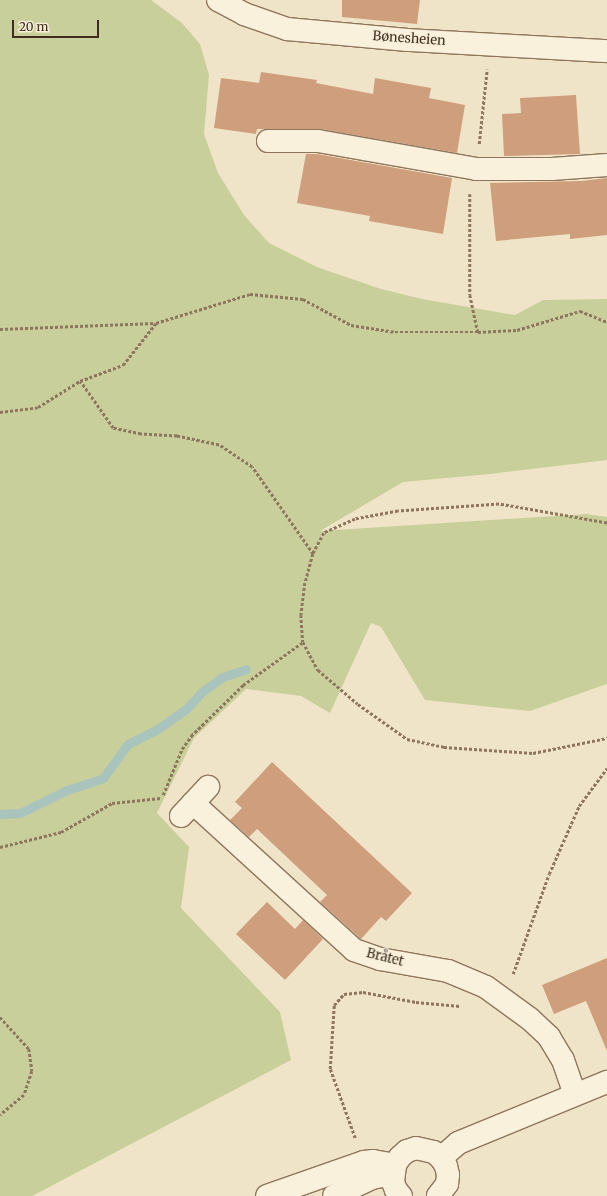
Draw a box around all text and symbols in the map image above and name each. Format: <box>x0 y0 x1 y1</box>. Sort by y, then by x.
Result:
scale bar <box>14 12 101 38</box>
text: 20 m <box>19 19 48 34</box>
street label: Bønesheien <box>372 29 446 49</box>
street label: Bråtet <box>365 946 405 970</box>

